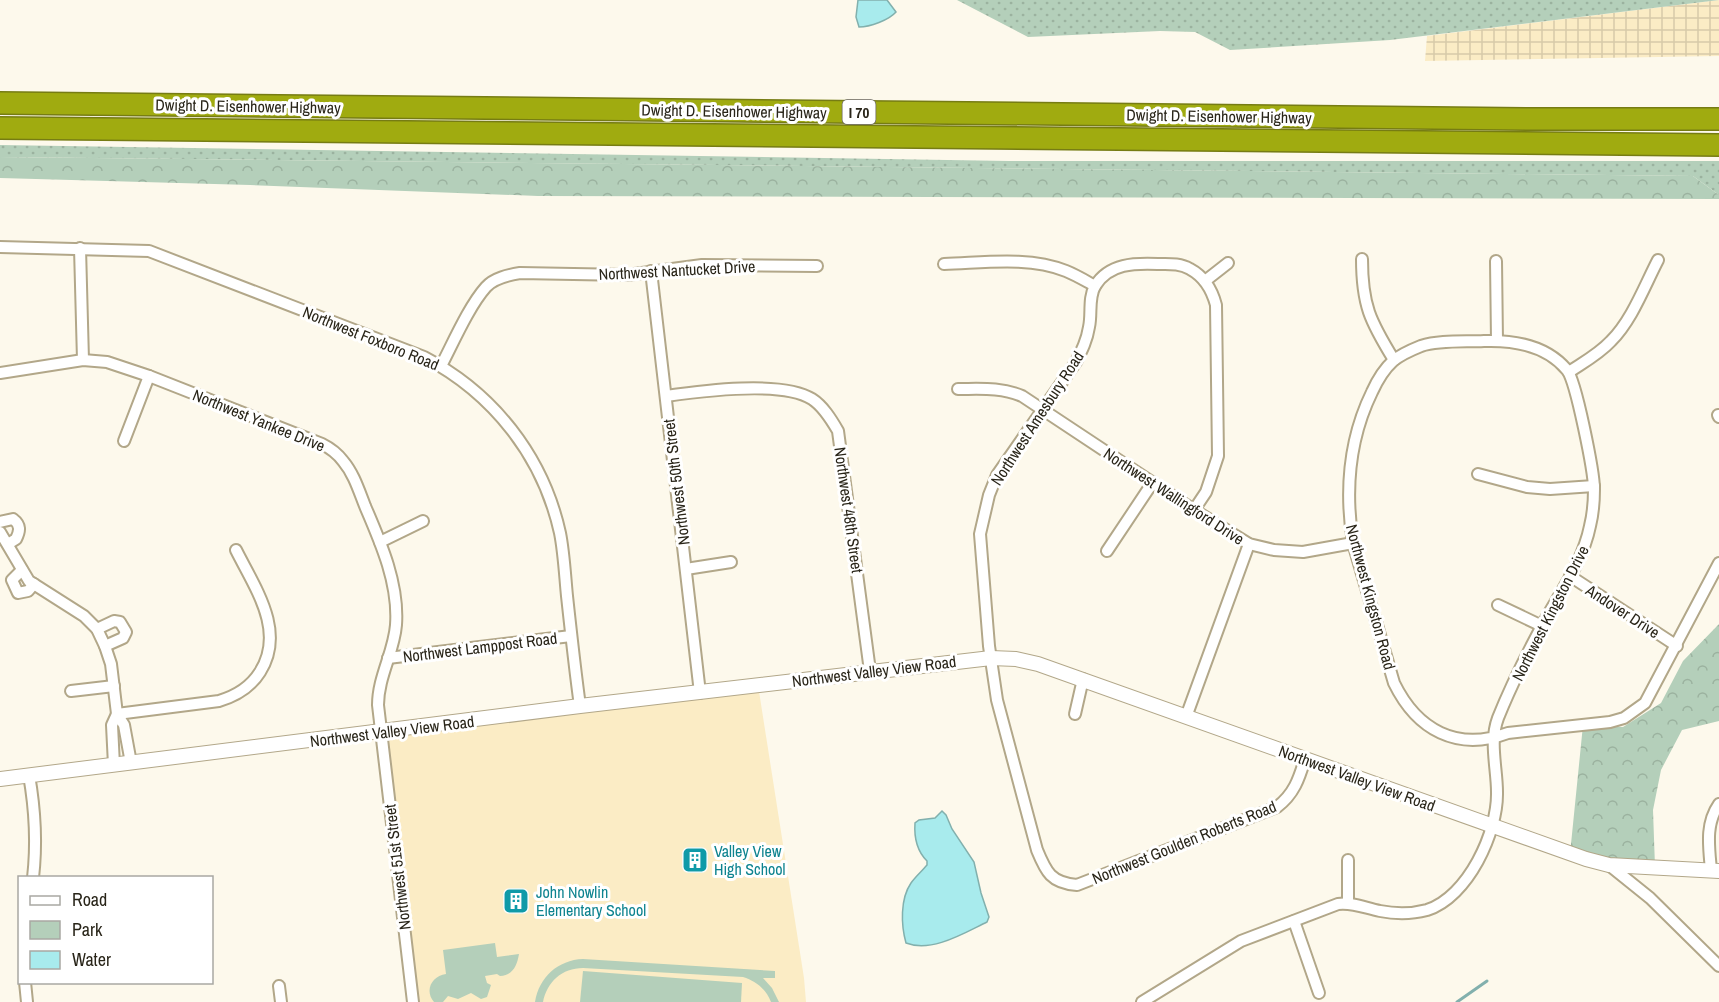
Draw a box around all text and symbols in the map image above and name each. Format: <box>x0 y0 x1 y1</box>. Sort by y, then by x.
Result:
street label: Dwight D. Eisenhower Highway <box>155 93 341 119</box>
street label: Dwight D. Eisenhower Highway <box>641 98 827 124</box>
road number: I 70 <box>842 100 876 124</box>
street label: Dwight D. Eisenhower Highway <box>1126 103 1312 129</box>
street label: Northwest Nantucket Drive <box>598 255 756 285</box>
street label: Northwest Foxboro Road <box>300 301 442 375</box>
street label: Northwest Amesbury Road <box>985 347 1089 489</box>
street label: Northwest Yankee Drive <box>190 383 328 457</box>
street label: Northwest 50th Street <box>657 417 695 546</box>
street label: Northwest Wallingford Drive <box>1099 442 1249 550</box>
street label: Northwest 48th Street <box>829 446 869 575</box>
street label: Northwest Kingston Road <box>1341 522 1401 672</box>
street label: Northwest Kingston Drive <box>1506 541 1594 685</box>
street label: Andover Drive <box>1581 578 1664 643</box>
street label: Northwest Lamppost Road <box>402 627 558 667</box>
street label: Northwest Valley View Road <box>791 650 957 692</box>
street label: Northwest Valley View Road <box>309 710 475 752</box>
street label: Northwest Valley View Road <box>1276 739 1438 817</box>
street label: Northwest Goulden Roberts Road <box>1089 795 1279 889</box>
street label: Northwest 51st Street <box>378 803 416 931</box>
place label: Valley View High School <box>714 840 786 880</box>
building icon: Valley View High School <box>680 845 710 875</box>
legend <box>18 876 213 984</box>
place label: John Nowlin Elementary School <box>536 881 646 921</box>
building icon: John Nowlin Elementary School <box>501 886 531 916</box>
text: Road <box>72 887 107 912</box>
text: Park <box>72 917 103 942</box>
text: Water <box>72 947 111 972</box>

